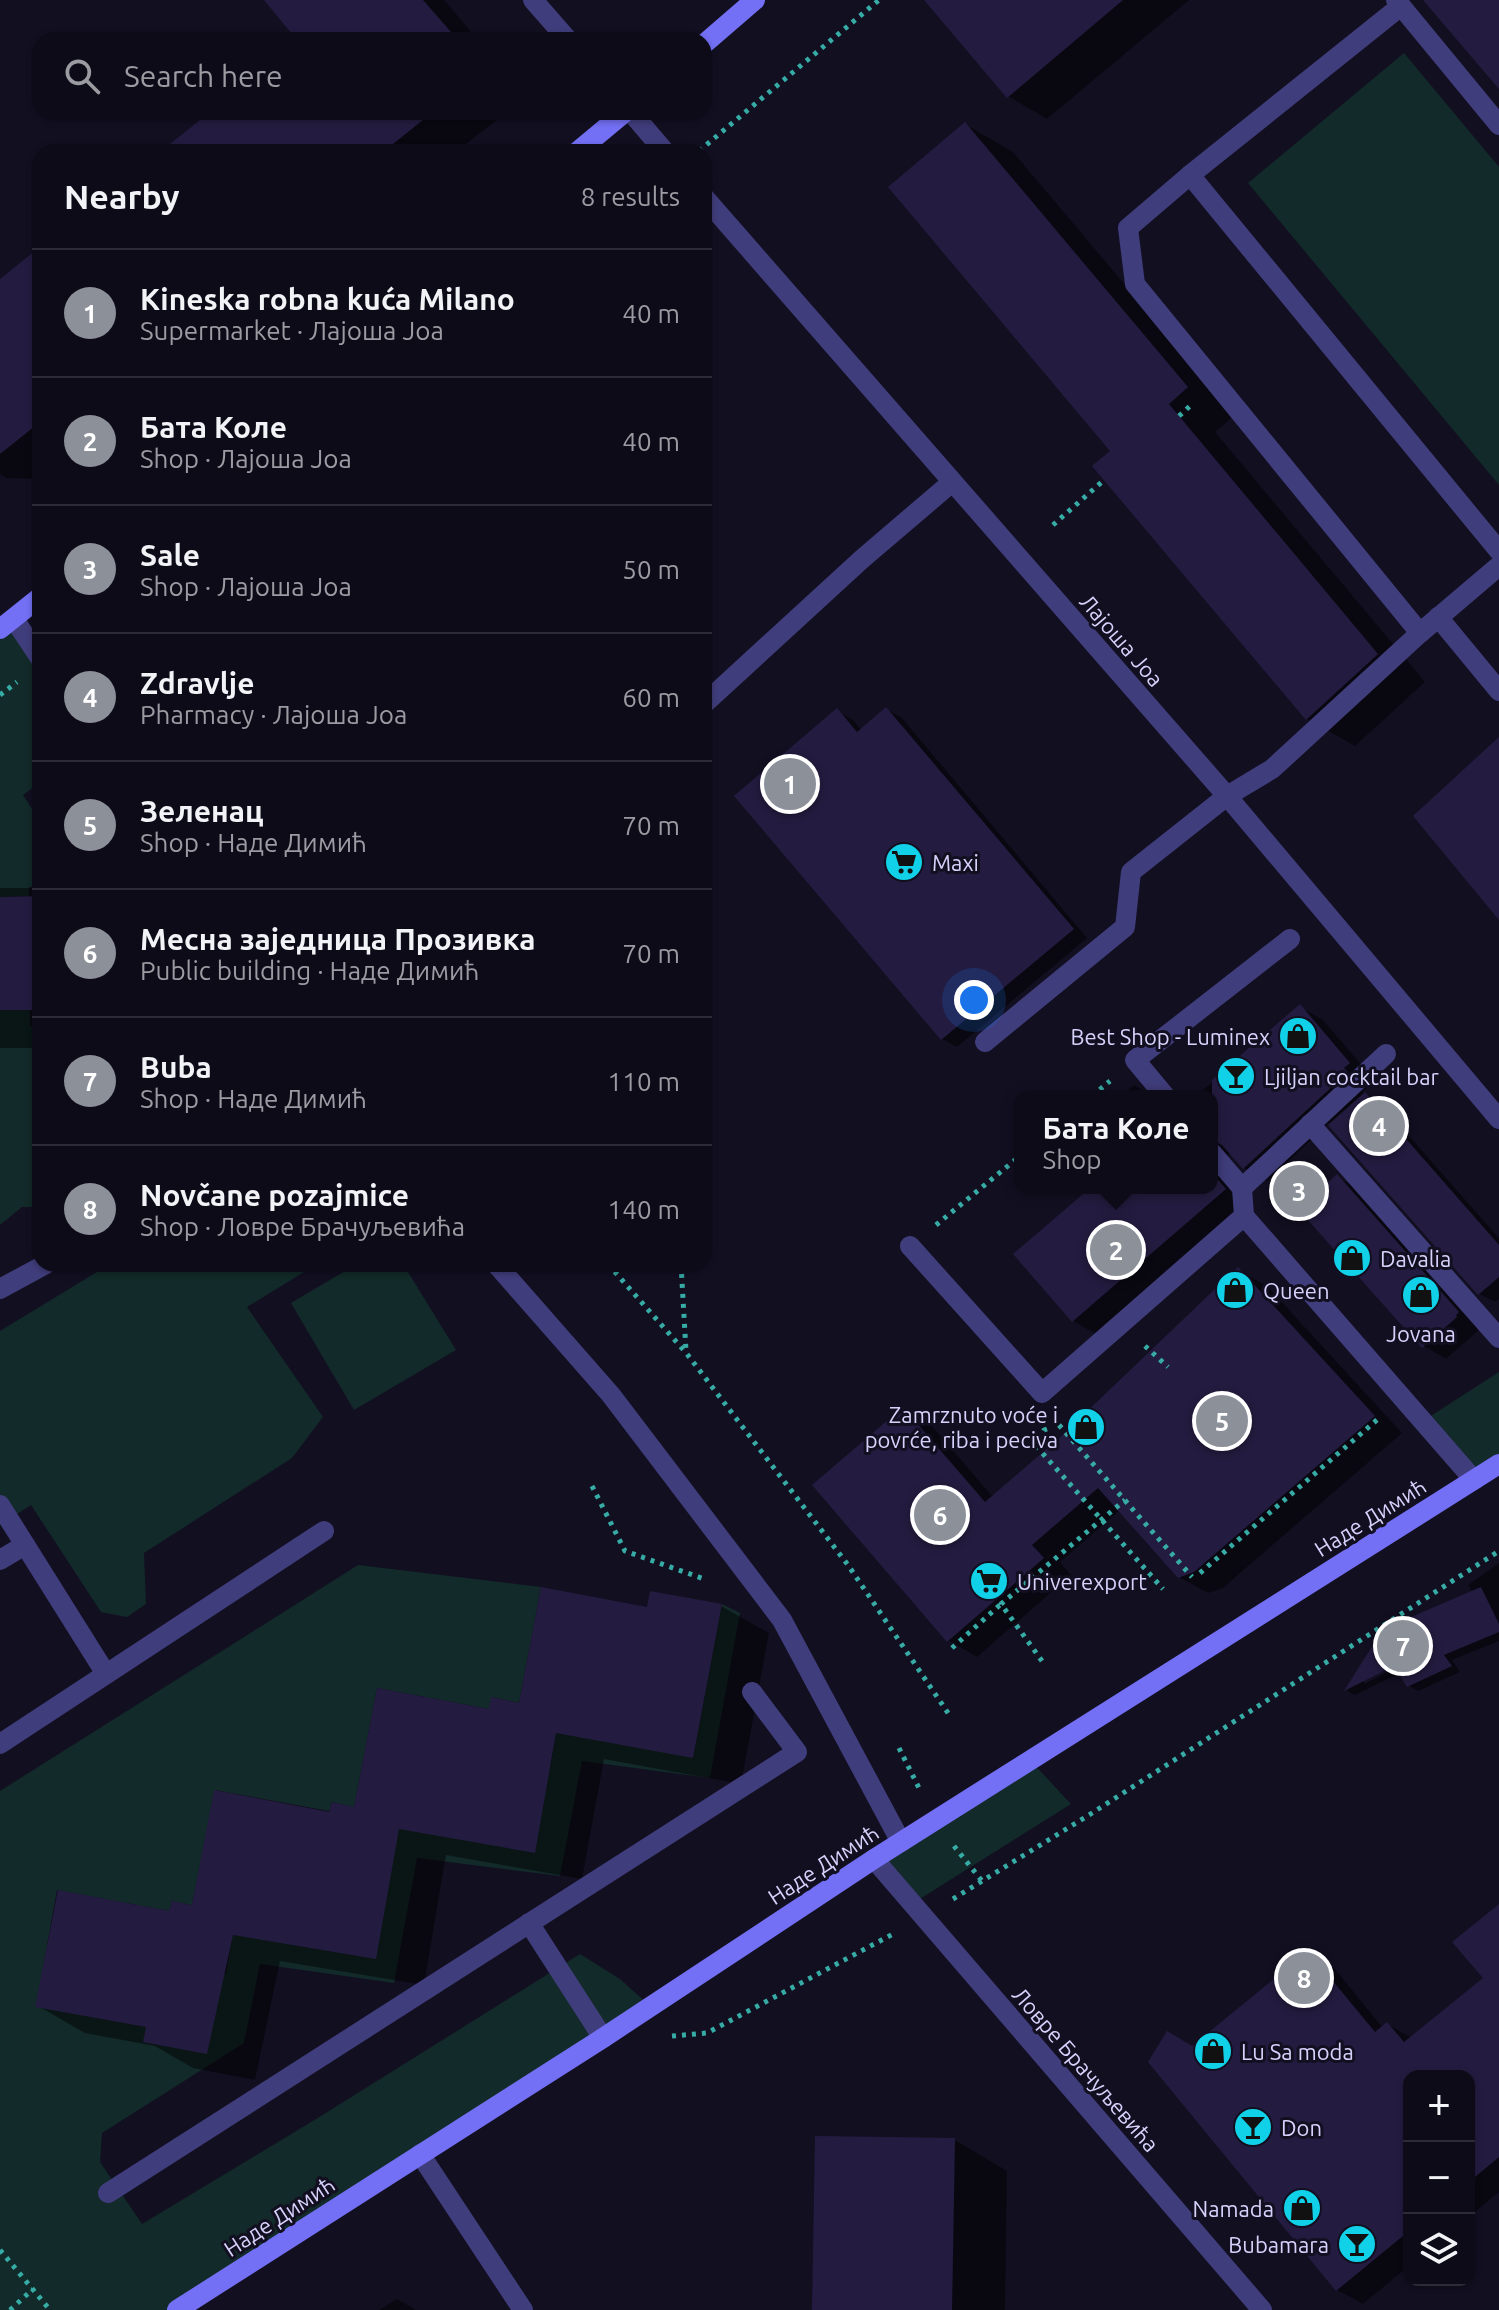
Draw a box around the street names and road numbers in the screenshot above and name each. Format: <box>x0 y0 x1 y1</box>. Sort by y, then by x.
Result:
street label: Лајоша Јоа <box>1075 589 1169 691</box>
street label: Наде Димић <box>1310 1473 1430 1561</box>
street label: Наде Димић <box>763 1819 883 1909</box>
street label: Ловре Брачуљевића <box>1008 1982 1164 2156</box>
street label: Наде Димић <box>219 2171 339 2261</box>

